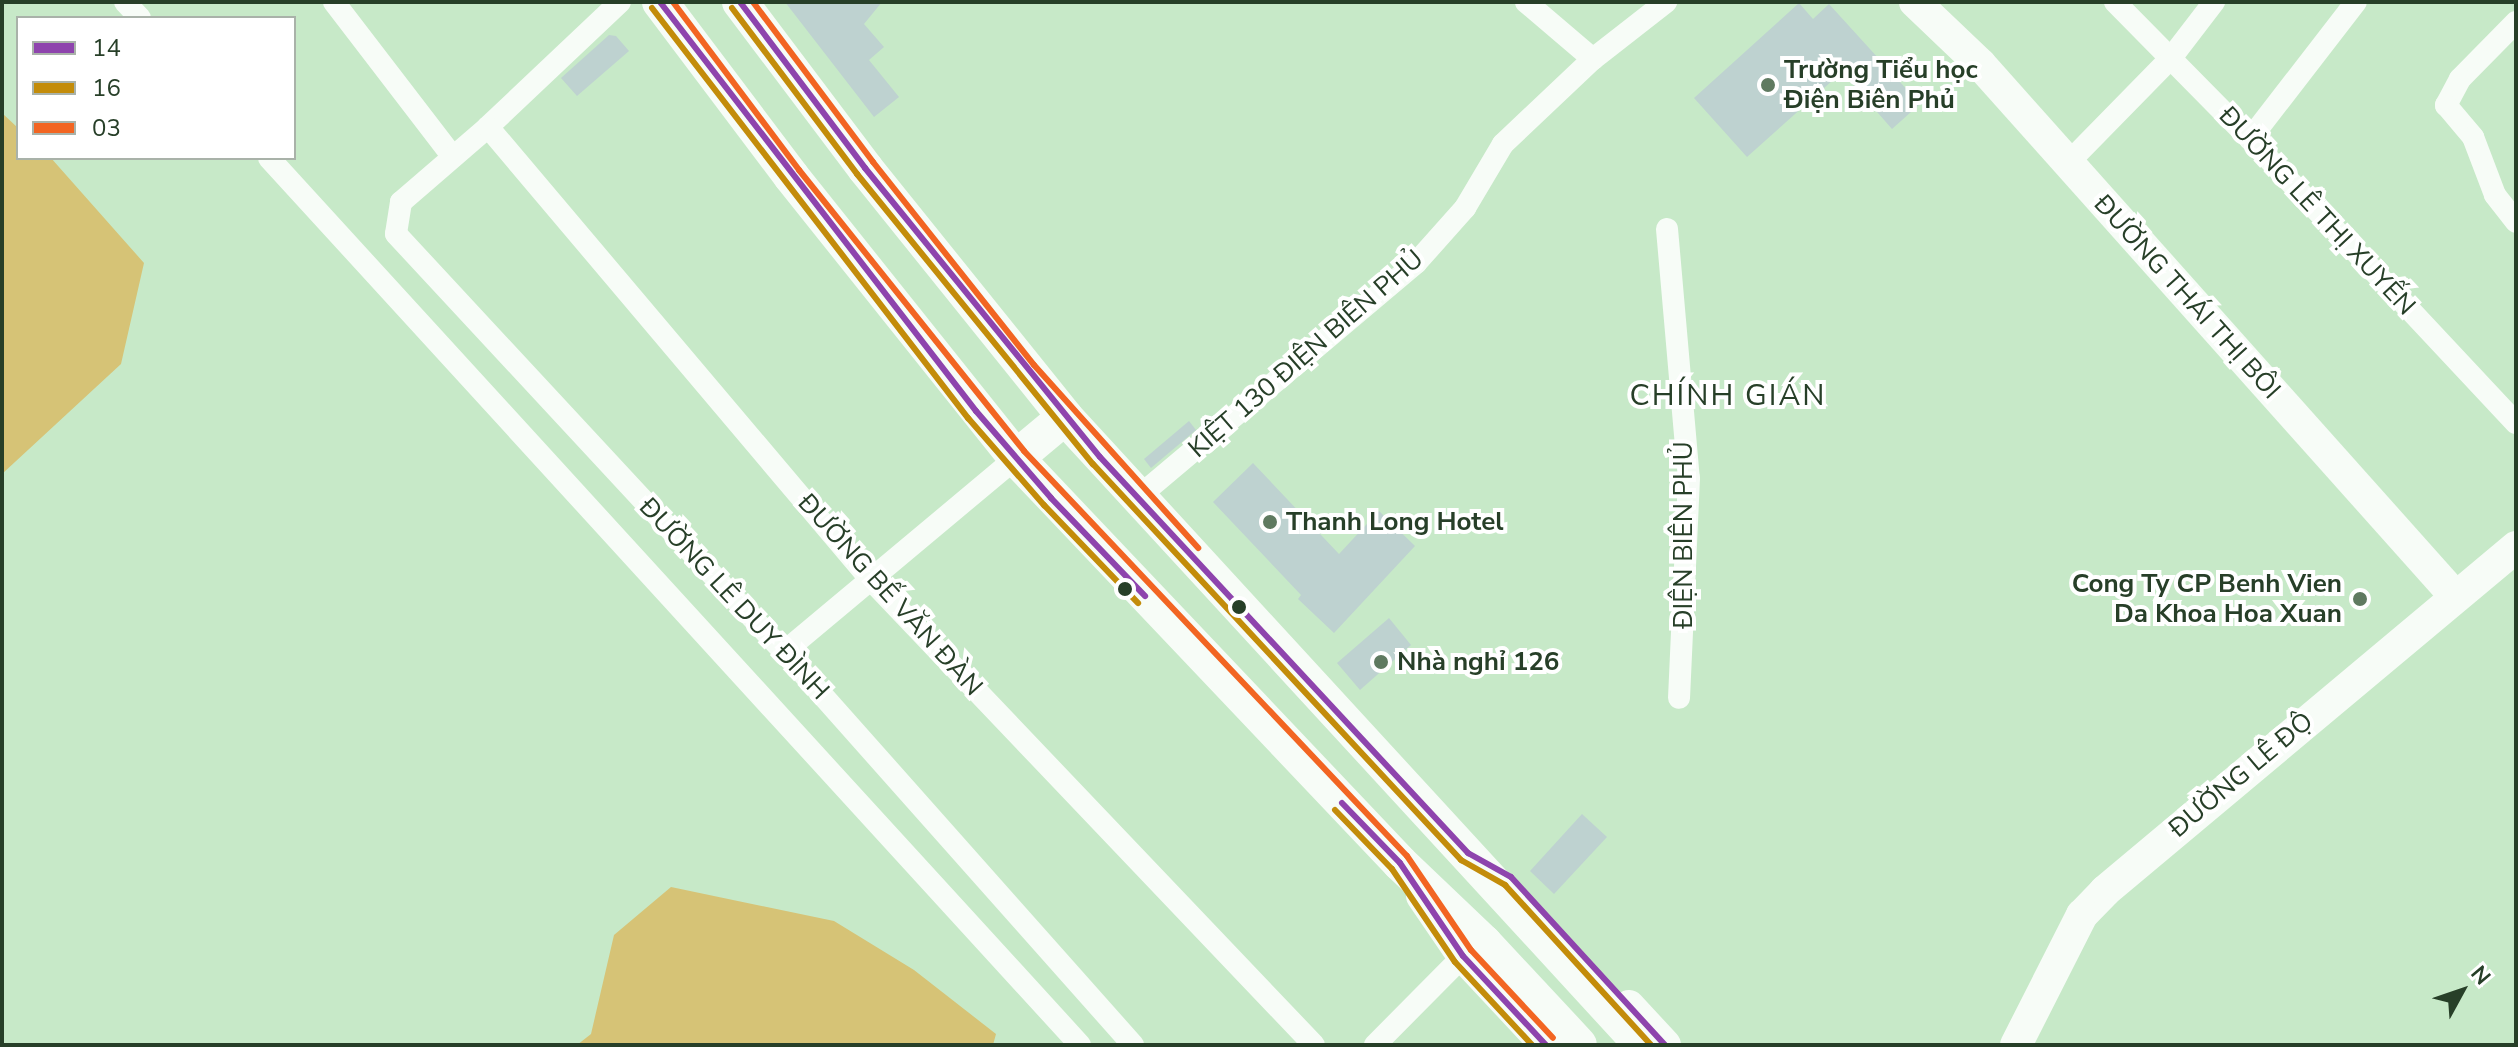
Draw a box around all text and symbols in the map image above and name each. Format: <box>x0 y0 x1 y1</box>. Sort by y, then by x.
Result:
legend <box>16 16 296 160</box>
text: 14 <box>92 32 121 64</box>
place label: Trường Tiểu học Điện Biên Phủ <box>1784 54 1978 116</box>
text: 16 <box>92 72 121 104</box>
marker: Trường Tiểu học Điện Biên Phủ <box>1759 76 1777 94</box>
street label: ĐƯỜNG LÊ THỊ XUYẾN <box>2212 100 2422 322</box>
text: 03 <box>92 112 121 144</box>
street label: ĐƯỜNG THÁI THỊ BÔI <box>2087 189 2287 405</box>
street label: KIỆT 130 ĐIỆN BIÊN PHỦ <box>1182 243 1430 465</box>
district label: CHÍNH GIÁN <box>1630 378 1826 414</box>
street label: ĐIỆN BIÊN PHỦ <box>1668 441 1700 629</box>
street label: ĐƯỜNG BẾ VĂN ĐÀN <box>791 488 989 702</box>
street label: ĐƯỜNG LÊ DUY ĐÌNH <box>632 492 836 706</box>
place label: Thanh Long Hotel <box>1286 506 1504 538</box>
marker: Thanh Long Hotel <box>1261 513 1279 531</box>
place label: Cong Ty CP Benh Vien Da Khoa Hoa Xuan <box>2072 568 2342 630</box>
unlabelled marker <box>1117 581 1133 597</box>
marker: Cong Ty CP Benh Vien Da Khoa Hoa Xuan <box>2349 588 2371 610</box>
unlabelled marker <box>1231 599 1247 615</box>
place label: Nhà nghỉ 126 <box>1397 646 1559 678</box>
marker: Nhà nghỉ 126 <box>1372 653 1390 671</box>
street label: ĐƯỜNG LÊ ĐỘ <box>2163 706 2319 844</box>
north arrow <box>2422 951 2502 1031</box>
text: N <box>2464 960 2497 992</box>

